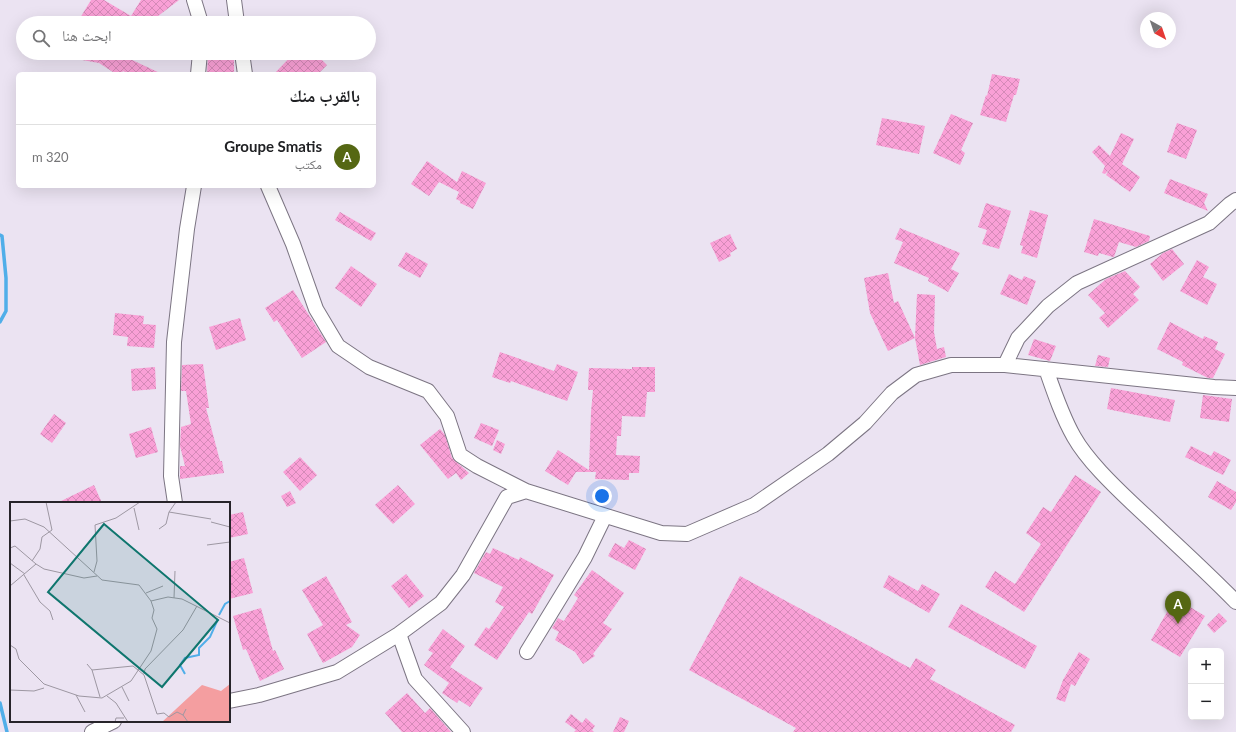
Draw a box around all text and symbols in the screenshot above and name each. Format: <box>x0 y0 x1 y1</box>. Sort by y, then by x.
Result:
north arrow <box>1140 12 1176 48</box>
search box <box>16 16 376 60</box>
text: ابحث هنا <box>62 26 112 44</box>
icon: search <box>30 27 52 49</box>
text: بالقرب منك <box>290 85 360 106</box>
text: Groupe Smatis <box>224 137 322 155</box>
text: 320 m <box>32 149 69 165</box>
text: A <box>342 149 352 165</box>
text: مكتب <box>295 156 322 172</box>
your location <box>592 486 612 506</box>
inset map <box>10 502 230 722</box>
pin: A <box>1165 591 1191 624</box>
map controls <box>1188 648 1224 720</box>
button: + <box>1188 648 1224 684</box>
button: − <box>1188 684 1224 720</box>

